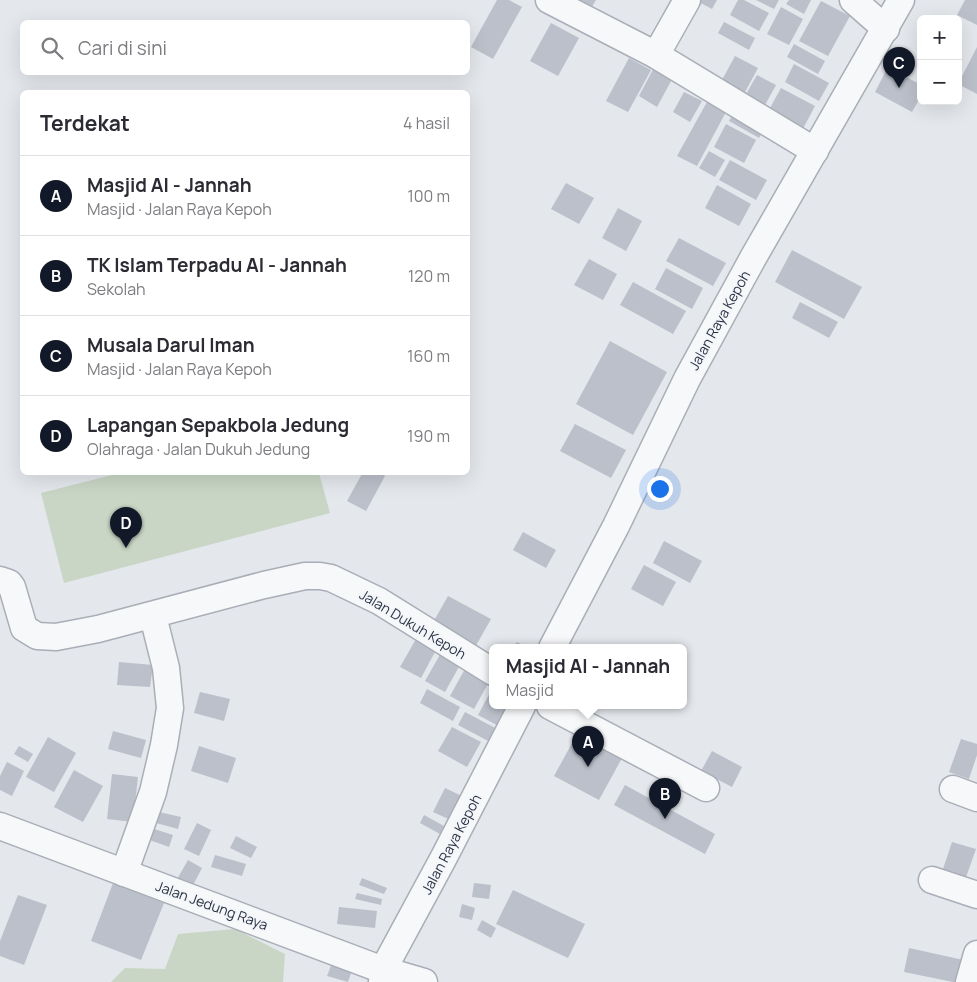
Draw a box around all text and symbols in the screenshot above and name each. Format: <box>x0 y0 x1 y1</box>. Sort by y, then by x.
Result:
map controls <box>917 15 962 105</box>
button: + <box>917 15 962 60</box>
search box <box>20 20 470 75</box>
icon: search <box>38 34 66 62</box>
text: Cari di sini <box>78 35 167 61</box>
pin: C <box>883 47 915 88</box>
button: − <box>917 60 962 105</box>
text: Terdekat <box>40 109 130 137</box>
text: 4 hasil <box>403 112 450 134</box>
text: Masjid Al - Jannah <box>87 172 252 198</box>
text: A <box>51 185 61 207</box>
text: 100 m <box>407 185 450 207</box>
text: Masjid · Jalan Raya Kepoh <box>87 198 272 220</box>
text: TK Islam Terpadu Al - Jannah <box>87 252 347 278</box>
text: B <box>51 265 61 287</box>
text: 120 m <box>408 265 450 287</box>
street label: Jalan Raya Kepoh <box>684 267 754 373</box>
text: Sekolah <box>87 278 146 300</box>
text: Musala Darul Iman <box>87 332 255 358</box>
text: C <box>50 345 62 367</box>
text: 160 m <box>407 345 450 367</box>
text: Masjid · Jalan Raya Kepoh <box>87 358 272 380</box>
text: Lapangan Sepakbola Jedung <box>87 412 349 438</box>
text: D <box>50 425 62 447</box>
text: 190 m <box>407 425 450 447</box>
text: Olahraga · Jalan Dukuh Jedung <box>87 438 310 460</box>
your location <box>647 476 673 502</box>
pin: D <box>110 507 142 548</box>
street label: Jalan Dukuh Kepoh <box>356 585 470 663</box>
popup <box>489 644 687 709</box>
text: Masjid Al - Jannah <box>506 653 670 679</box>
text: Masjid <box>506 679 554 701</box>
pin: A <box>572 726 604 767</box>
pin: B <box>649 778 681 819</box>
street label: Jalan Raya Kepoh <box>417 791 485 897</box>
street label: Jalan Jedung Raya <box>153 876 271 934</box>

